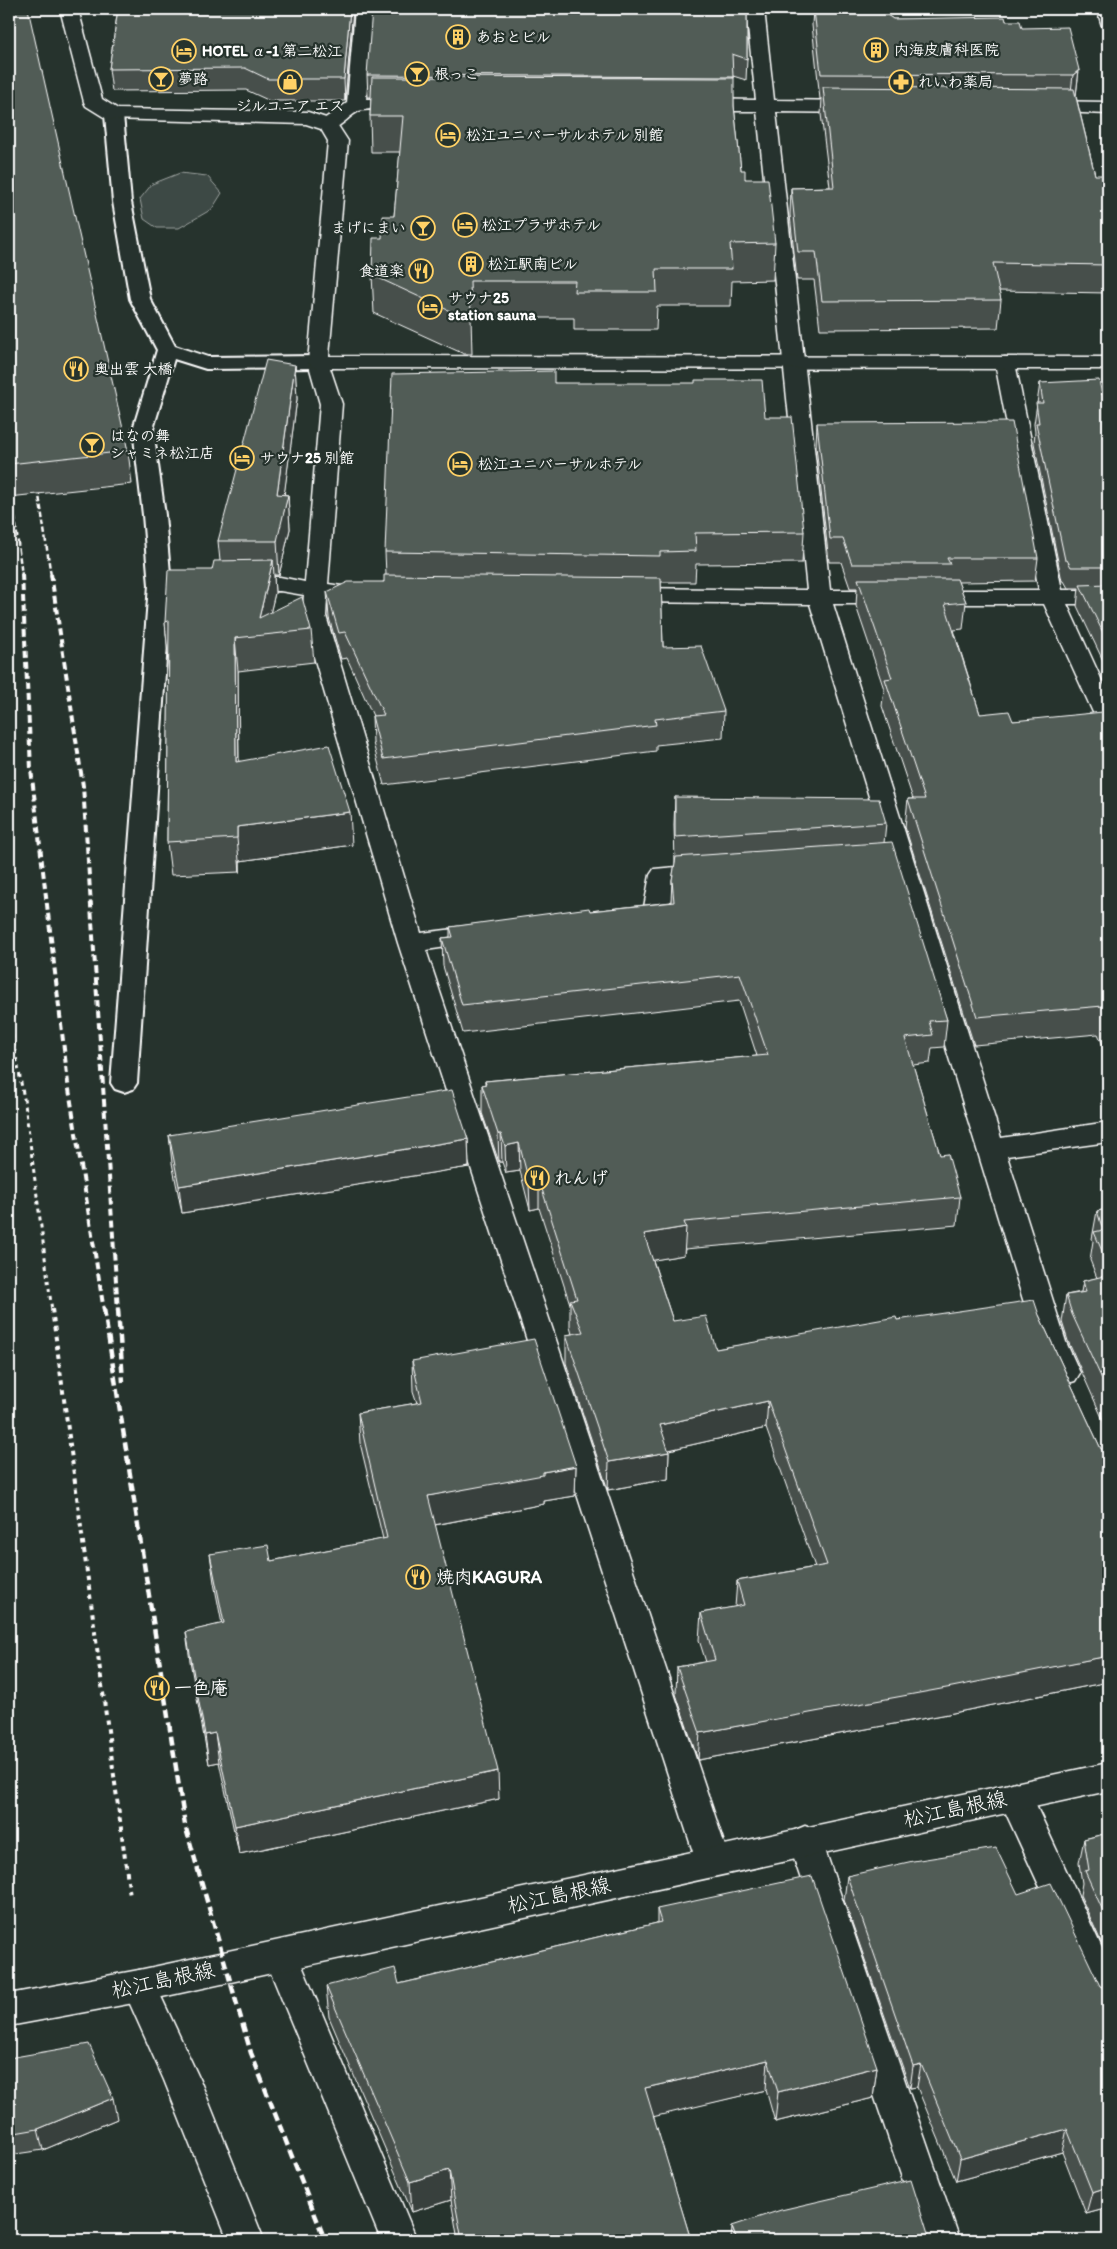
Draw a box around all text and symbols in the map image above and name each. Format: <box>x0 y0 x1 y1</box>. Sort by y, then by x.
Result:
building icon: あおとビル <box>445 24 471 50</box>
place label: あおとビル <box>476 28 551 46</box>
building icon: 内海皮膚科医院 <box>863 37 889 63</box>
hotel icon: HOTEL α-1 第二松江 <box>171 38 197 64</box>
place label: 内海皮膚科医院 <box>894 41 999 59</box>
place label: HOTEL α-1 第二松江 <box>202 42 342 60</box>
bar icon: 根っこ <box>404 61 430 87</box>
place label: 根っこ <box>434 65 479 83</box>
bar icon: 夢路 <box>148 66 174 92</box>
shop icon: ジルコニア エス <box>277 69 303 95</box>
pharmacy icon: れいわ薬局 <box>888 69 914 95</box>
place label: 夢路 <box>178 70 208 88</box>
place label: れいわ薬局 <box>918 73 993 91</box>
place label: ジルコニア エス <box>236 97 344 115</box>
hotel icon: 松江ユニバーサルホテル 別館 <box>435 122 461 148</box>
place label: 松江ユニバーサルホテル 別館 <box>466 126 663 144</box>
hotel icon: 松江プラザホテル <box>452 212 478 238</box>
bar icon: まげにまい <box>410 215 436 241</box>
place label: 松江プラザホテル <box>482 216 601 234</box>
place label: まげにまい <box>331 219 406 237</box>
building icon: 松江駅南ビル <box>458 251 484 277</box>
place label: 松江駅南ビル <box>488 255 578 273</box>
restaurant icon: 食道楽 <box>408 258 434 284</box>
place label: 食道楽 <box>359 262 404 280</box>
place label: サウナ25 station sauna <box>448 289 536 324</box>
hotel icon: サウナ25 station sauna <box>417 294 443 320</box>
restaurant icon: 奥出雲 大橋 <box>63 356 89 382</box>
place label: 奥出雲 大橋 <box>94 360 172 378</box>
place label: はなの舞 シャミネ松江店 <box>110 427 214 462</box>
bar icon: はなの舞 シャミネ松江店 <box>79 432 105 458</box>
hotel icon: サウナ25 別館 <box>229 445 255 471</box>
place label: サウナ25 別館 <box>260 449 354 467</box>
hotel icon: 松江ユニバーサルホテル <box>447 451 473 477</box>
place label: 松江ユニバーサルホテル <box>478 455 642 473</box>
restaurant icon: れんげ <box>524 1165 550 1191</box>
place label: れんげ <box>554 1167 608 1189</box>
restaurant icon: 焼肉KAGURA <box>405 1564 431 1590</box>
place label: 焼肉KAGURA <box>436 1566 542 1588</box>
restaurant icon: 一色庵 <box>144 1675 170 1701</box>
place label: 一色庵 <box>174 1677 228 1699</box>
street label: 松江島根線 <box>901 1785 1009 1832</box>
street label: 松江島根線 <box>505 1871 613 1918</box>
street label: 松江島根線 <box>109 1956 217 2003</box>

